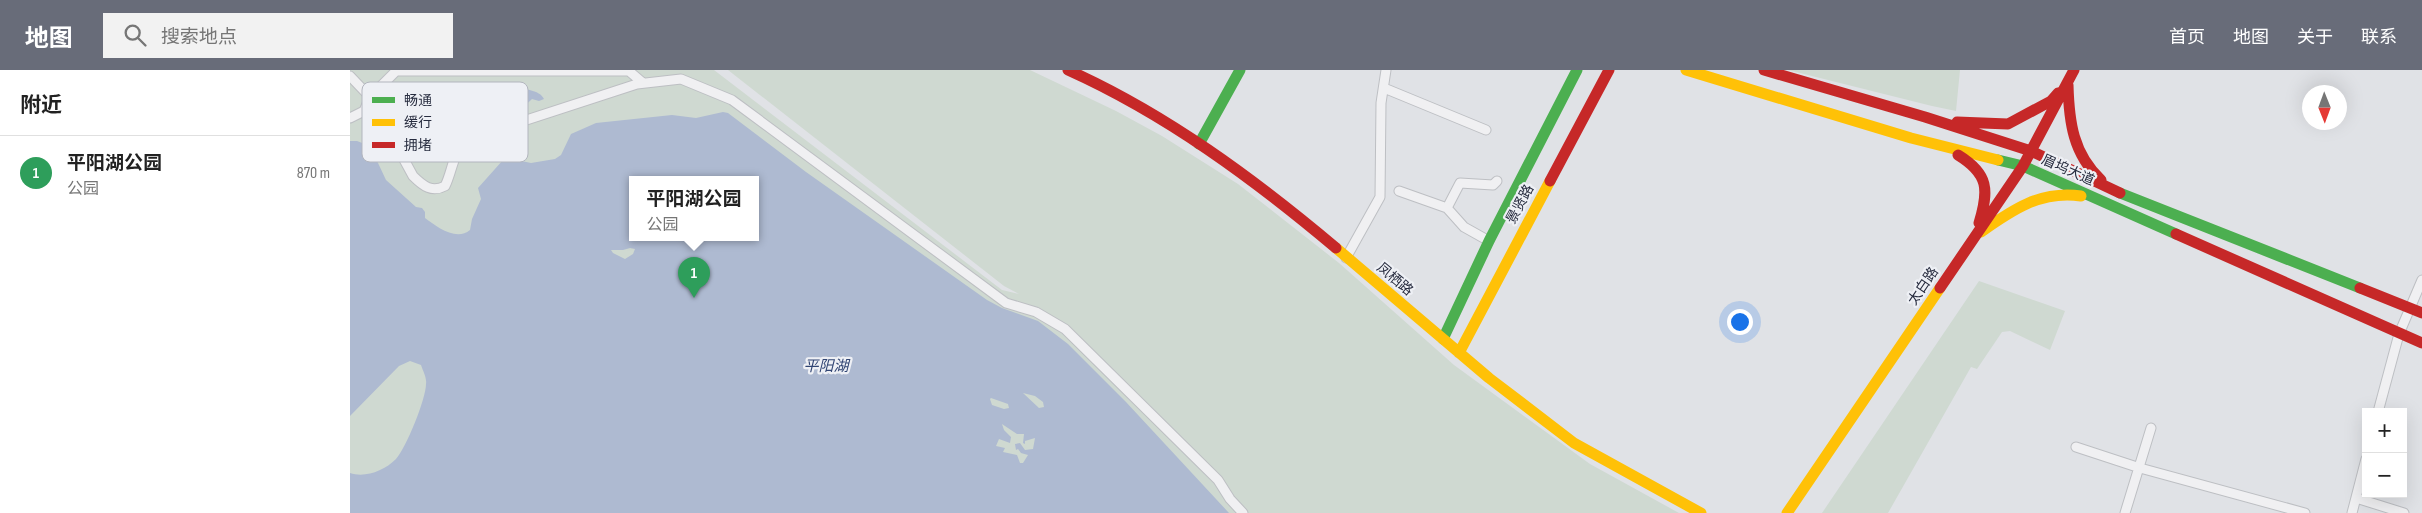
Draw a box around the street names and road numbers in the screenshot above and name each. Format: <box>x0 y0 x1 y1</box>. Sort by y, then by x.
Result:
street label: 眉坞大道 <box>2039 151 2097 189</box>
street label: 景贤路 <box>1503 181 1537 227</box>
street label: 凤栖路 <box>1373 259 1417 299</box>
street label: 太白路 <box>1904 264 1942 308</box>

